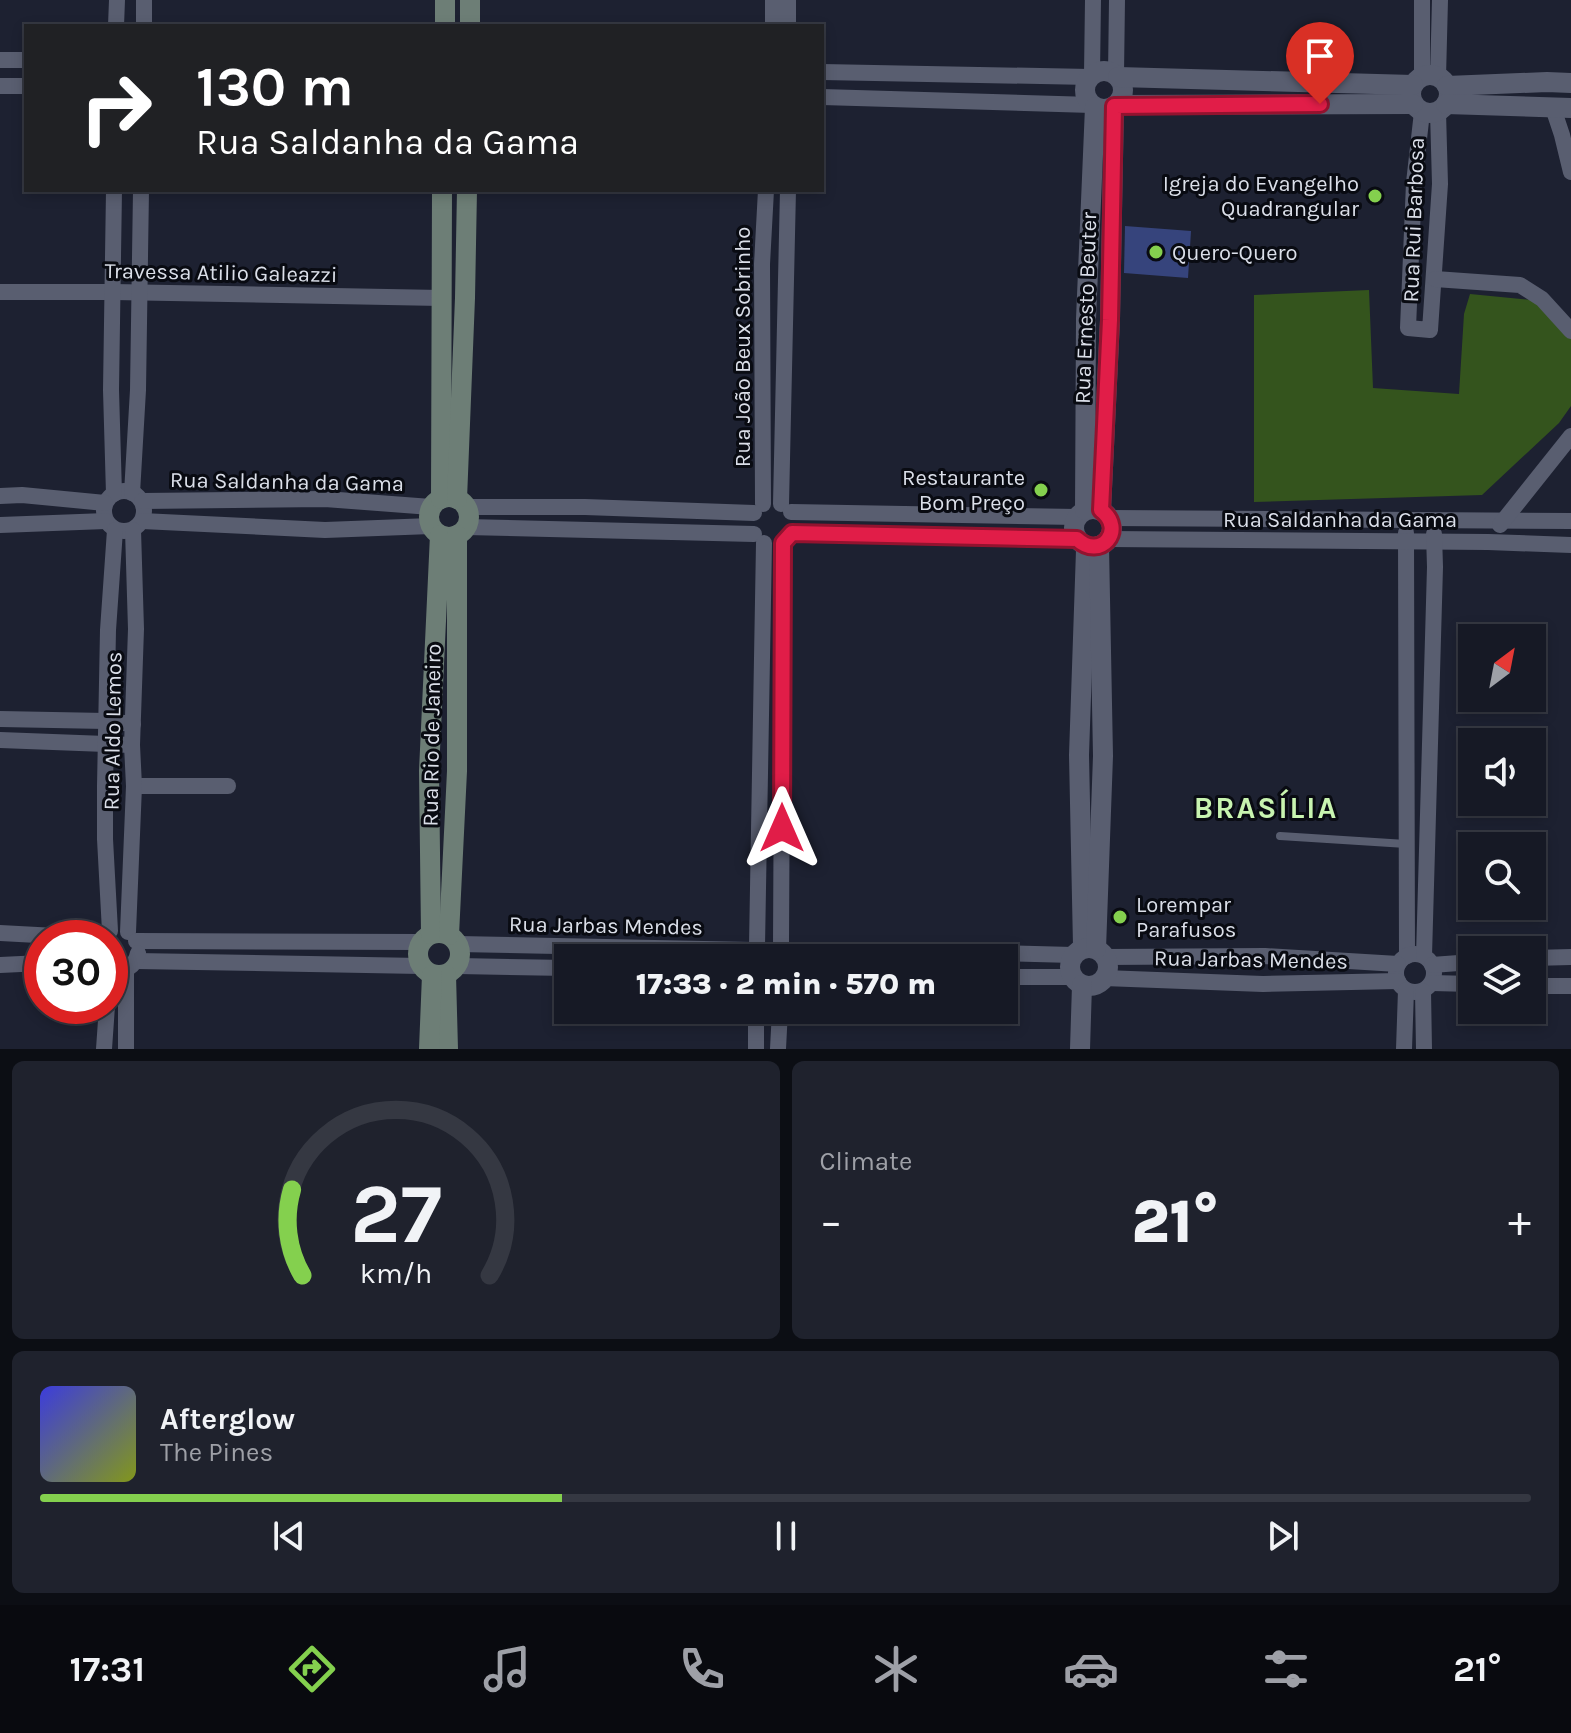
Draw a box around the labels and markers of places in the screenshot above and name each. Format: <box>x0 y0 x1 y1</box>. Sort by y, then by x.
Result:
pin <box>1286 22 1354 104</box>
place label: Igreja do Evangelho Quadrangular <box>1163 171 1359 222</box>
marker: Igreja do Evangelho Quadrangular <box>1366 187 1384 205</box>
place label: Quero-Quero <box>1172 240 1298 266</box>
marker: Quero-Quero <box>1147 243 1165 261</box>
place label: Restaurante Bom Preço <box>902 465 1025 516</box>
marker: Restaurante Bom Preço <box>1032 481 1050 499</box>
place label: Lorempar Parafusos <box>1136 892 1236 943</box>
marker: Lorempar Parafusos <box>1111 908 1129 926</box>

